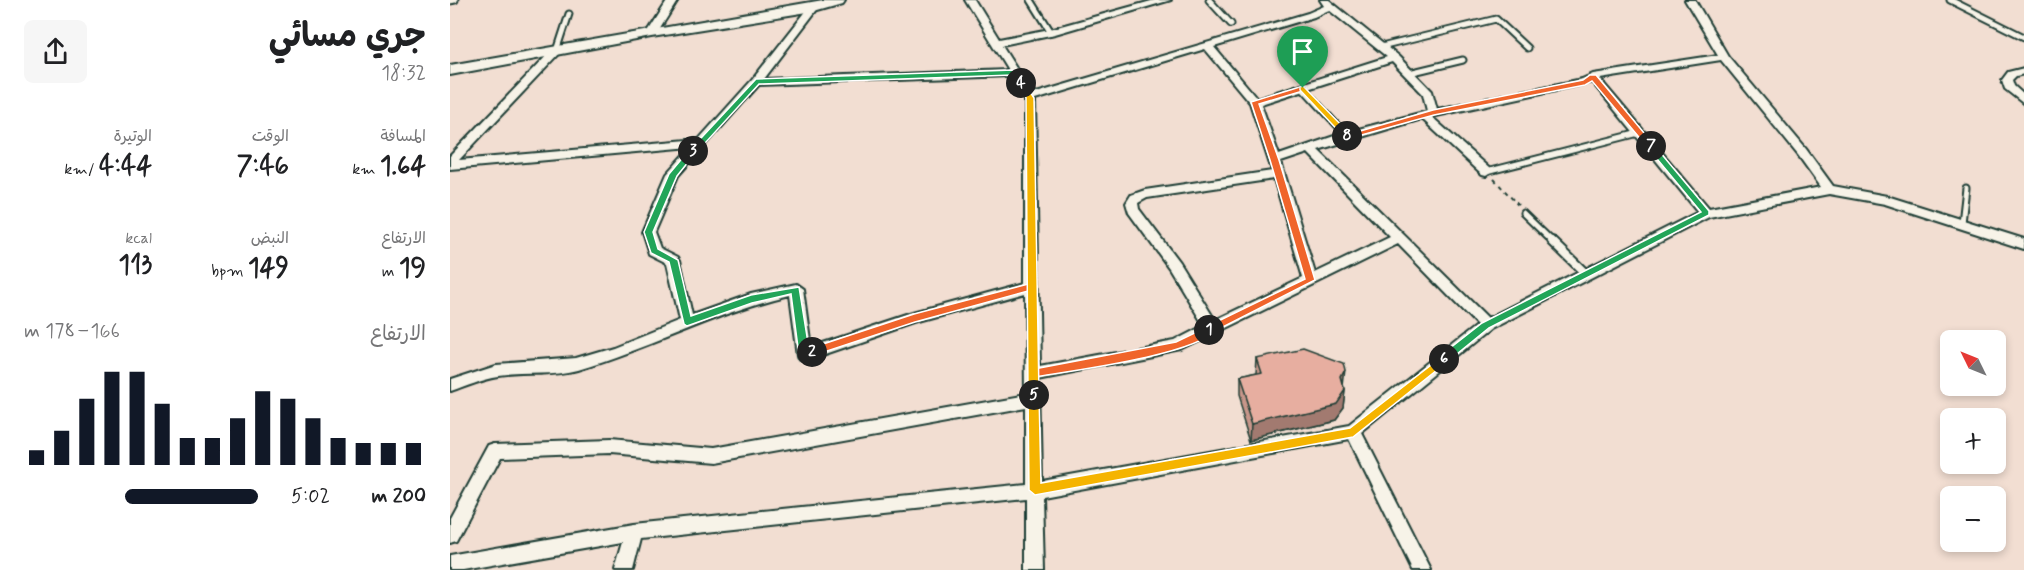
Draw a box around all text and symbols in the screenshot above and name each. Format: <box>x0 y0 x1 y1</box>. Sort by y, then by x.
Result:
text: جري مسائي <box>269 15 426 59</box>
button: share <box>24 20 87 83</box>
pin <box>1277 26 1328 88</box>
icon: arrive <box>1286 35 1319 68</box>
text: 18:32 <box>381 60 426 87</box>
pin: 4 <box>1006 68 1036 98</box>
text: 4 <box>1016 72 1026 93</box>
pin: 8 <box>1332 121 1362 151</box>
text: 8 <box>1342 125 1352 146</box>
text: الوتيرة <box>113 126 152 147</box>
text: الوقت <box>252 126 289 147</box>
text: المسافة <box>380 126 426 147</box>
pin: 7 <box>1636 131 1666 161</box>
text: 7 <box>1646 135 1656 156</box>
pin: 3 <box>678 136 708 166</box>
text: 3 <box>689 140 697 161</box>
text: 4:44 <box>99 150 152 184</box>
text: 7:46 <box>237 150 289 184</box>
text: 1.64 <box>380 150 426 184</box>
text: /km <box>64 159 99 180</box>
text: km <box>352 159 380 180</box>
text: kcal <box>125 228 152 249</box>
text: النبض <box>251 228 289 249</box>
text: الارتفاع <box>381 228 426 249</box>
text: 113 <box>119 249 152 283</box>
text: 149 <box>248 252 289 286</box>
text: 19 <box>399 252 426 286</box>
text: bpm <box>211 261 248 282</box>
text: m <box>382 261 399 282</box>
pin: 1 <box>1194 315 1224 345</box>
text: 166–178 m <box>24 318 120 345</box>
text: 1 <box>1205 319 1213 340</box>
text: الارتفاع <box>370 321 426 348</box>
north arrow <box>1940 330 2006 396</box>
map controls <box>1940 330 2006 552</box>
pin: 2 <box>797 337 827 367</box>
text: 2 <box>808 341 816 362</box>
pin: 6 <box>1429 344 1459 374</box>
text: 6 <box>1440 348 1448 369</box>
pin: 5 <box>1019 380 1049 410</box>
text: 5 <box>1029 384 1039 405</box>
button: + <box>1940 408 2006 474</box>
text: 5:02 <box>291 483 330 510</box>
text: 200 m <box>371 483 426 510</box>
button: − <box>1940 486 2006 552</box>

